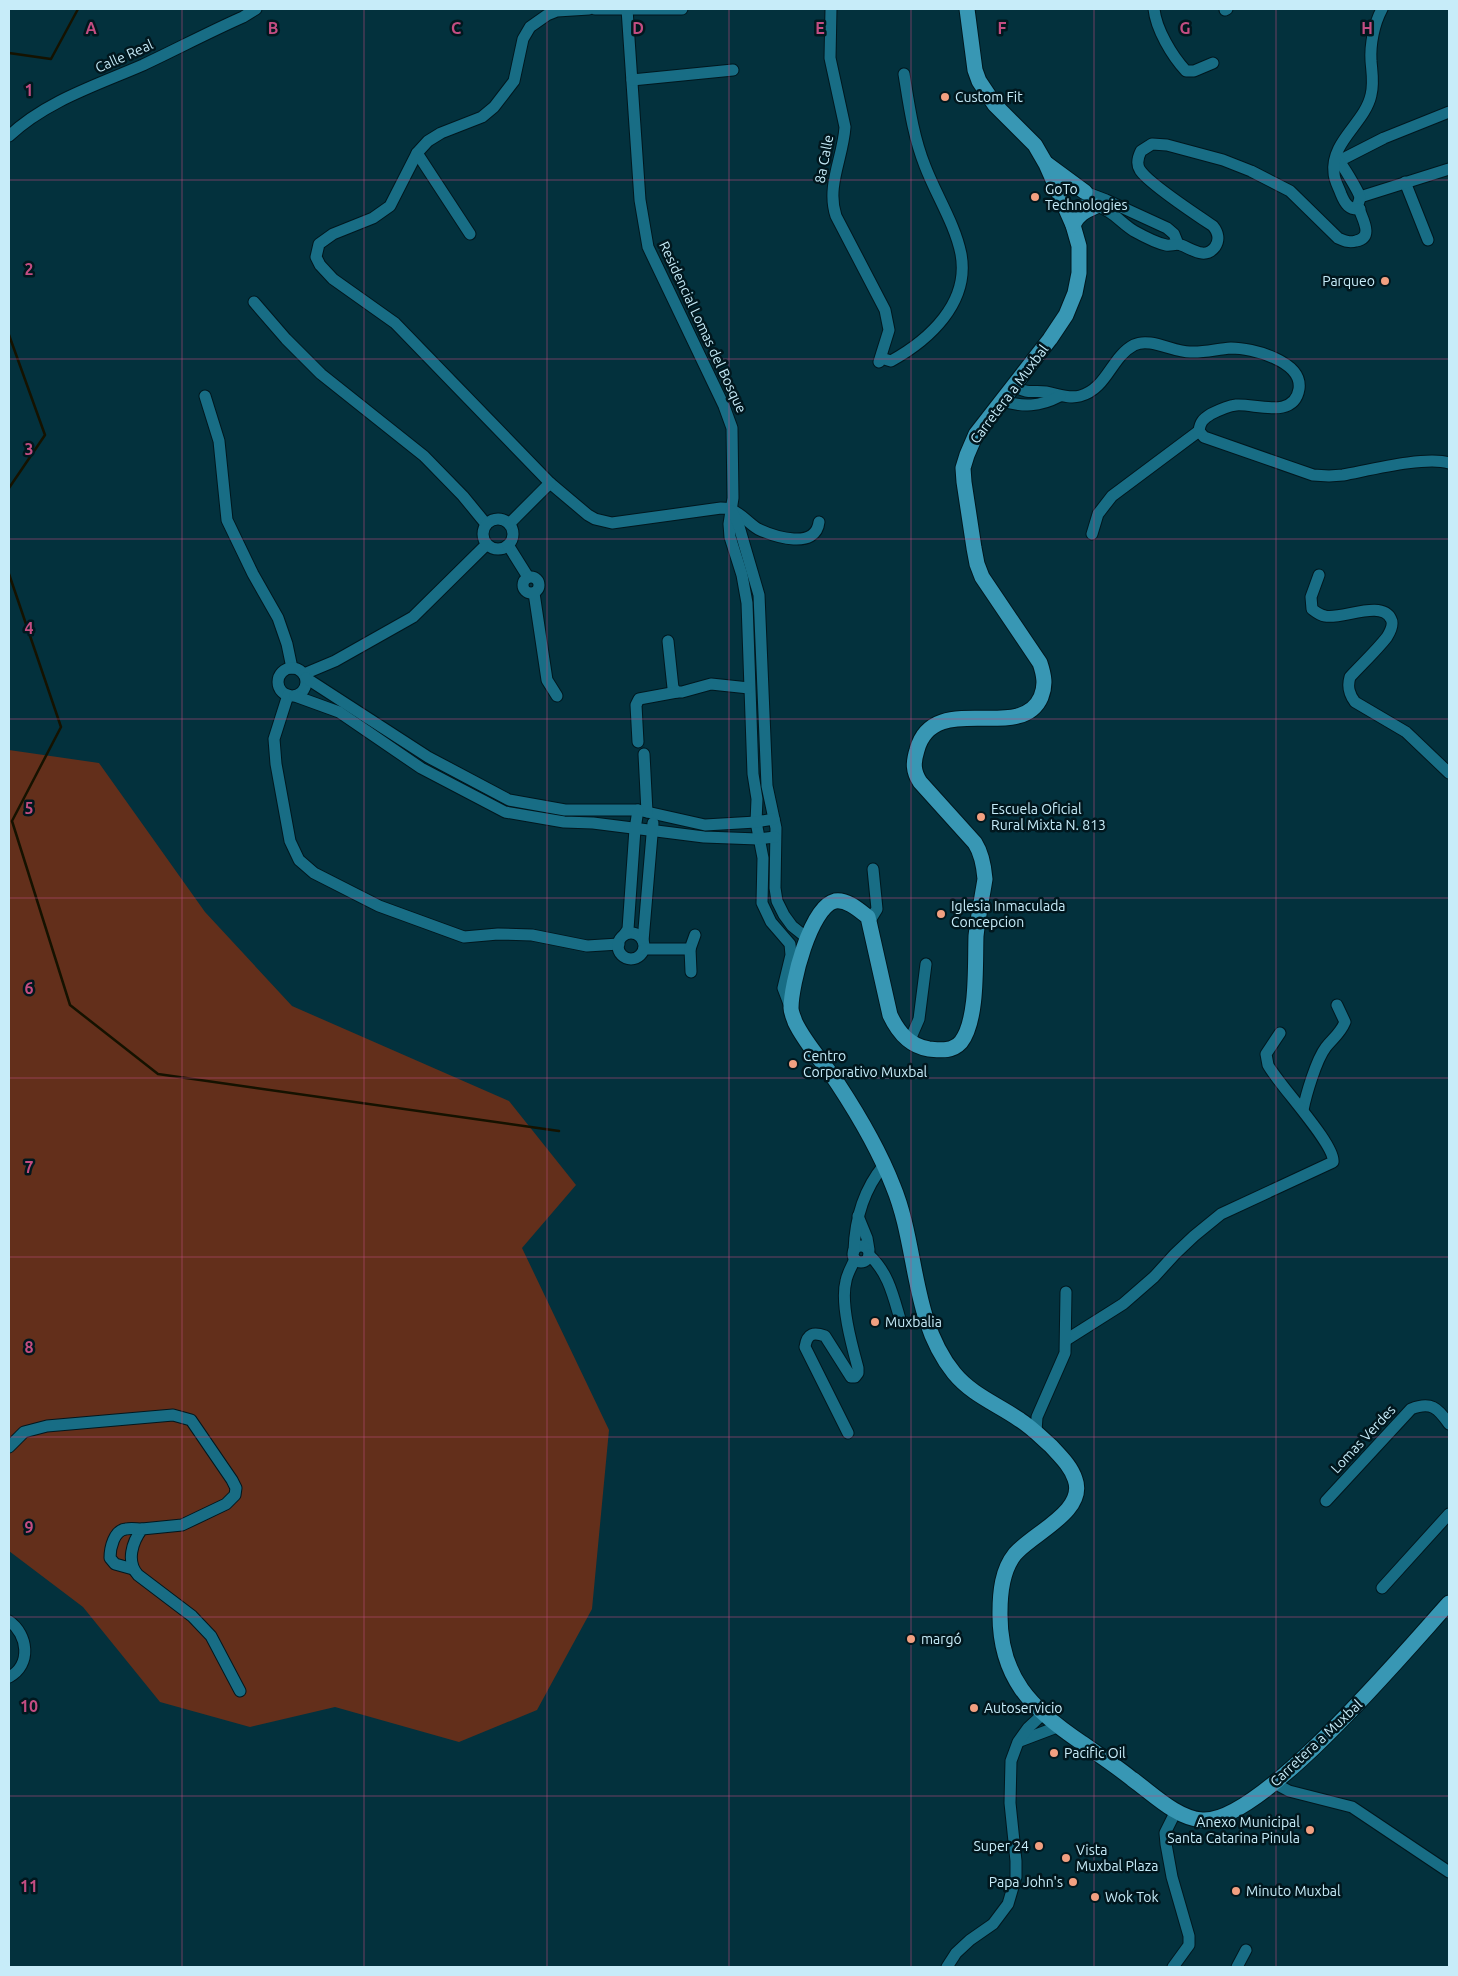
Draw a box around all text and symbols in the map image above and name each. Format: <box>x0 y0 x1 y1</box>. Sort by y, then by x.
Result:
text: A <box>85 19 97 37</box>
text: B <box>268 19 278 37</box>
text: C <box>451 19 461 37</box>
text: D <box>632 19 644 37</box>
text: E <box>815 19 825 37</box>
text: F <box>998 19 1007 37</box>
text: G <box>1179 19 1191 37</box>
text: H <box>1361 19 1373 37</box>
street label: Calle Real <box>93 36 156 76</box>
text: 1 <box>24 81 34 99</box>
place label: Custom Fit <box>955 89 1023 105</box>
marker: Custom Fit <box>939 91 951 103</box>
street label: 8a Calle <box>811 133 837 185</box>
place label: GoTo Technologies <box>1045 181 1128 213</box>
marker: GoTo Technologies <box>1029 191 1041 203</box>
street label: Residencial Lomas del Bosque <box>656 239 750 415</box>
text: 2 <box>24 260 34 278</box>
place label: Parqueo <box>1322 273 1375 289</box>
marker: Parqueo <box>1379 275 1391 287</box>
street label: Carretera a Muxbal <box>967 341 1052 447</box>
text: 3 <box>24 440 34 458</box>
text: 4 <box>24 619 34 637</box>
text: 5 <box>24 799 34 817</box>
place label: Escuela Oficial Rural Mixta N. 813 <box>991 801 1106 833</box>
marker: Escuela Oficial Rural Mixta N. 813 <box>975 811 987 823</box>
place label: Iglesia Inmaculada Concepcion <box>951 898 1066 930</box>
marker: Iglesia Inmaculada Concepcion <box>935 908 947 920</box>
text: 6 <box>24 979 34 997</box>
place label: Centro Corporativo Muxbal <box>803 1048 928 1080</box>
marker: Centro Corporativo Muxbal <box>787 1058 799 1070</box>
text: 7 <box>24 1158 34 1176</box>
place label: Muxbalia <box>885 1314 942 1330</box>
marker: Muxbalia <box>869 1316 881 1328</box>
text: 8 <box>24 1338 34 1356</box>
street label: Lomas Verdes <box>1327 1402 1399 1476</box>
text: 9 <box>24 1518 34 1536</box>
place label: margó <box>921 1631 962 1647</box>
marker: margó <box>905 1633 917 1645</box>
street label: Carretera a Muxbal <box>1267 1696 1365 1790</box>
text: 10 <box>20 1697 38 1715</box>
place label: Autoservicio <box>984 1700 1063 1716</box>
marker: Autoservicio <box>968 1702 980 1714</box>
place label: Pacific Oil <box>1064 1745 1126 1761</box>
marker: Pacific Oil <box>1048 1747 1060 1759</box>
place label: Anexo Municipal Santa Catarina Pinula <box>1167 1814 1300 1846</box>
marker: Anexo Municipal Santa Catarina Pinula <box>1304 1824 1316 1836</box>
place label: Super 24 <box>973 1838 1029 1854</box>
marker: Super 24 <box>1033 1840 1045 1852</box>
place label: Vista Muxbal Plaza <box>1076 1842 1158 1874</box>
marker: Vista Muxbal Plaza <box>1060 1852 1072 1864</box>
place label: Papa John's <box>989 1874 1063 1890</box>
marker: Papa John's <box>1067 1876 1079 1888</box>
text: 11 <box>20 1877 38 1895</box>
place label: Minuto Muxbal <box>1246 1883 1341 1899</box>
marker: Minuto Muxbal <box>1230 1885 1242 1897</box>
place label: Wok Tok <box>1105 1889 1159 1905</box>
marker: Wok Tok <box>1089 1891 1101 1903</box>

